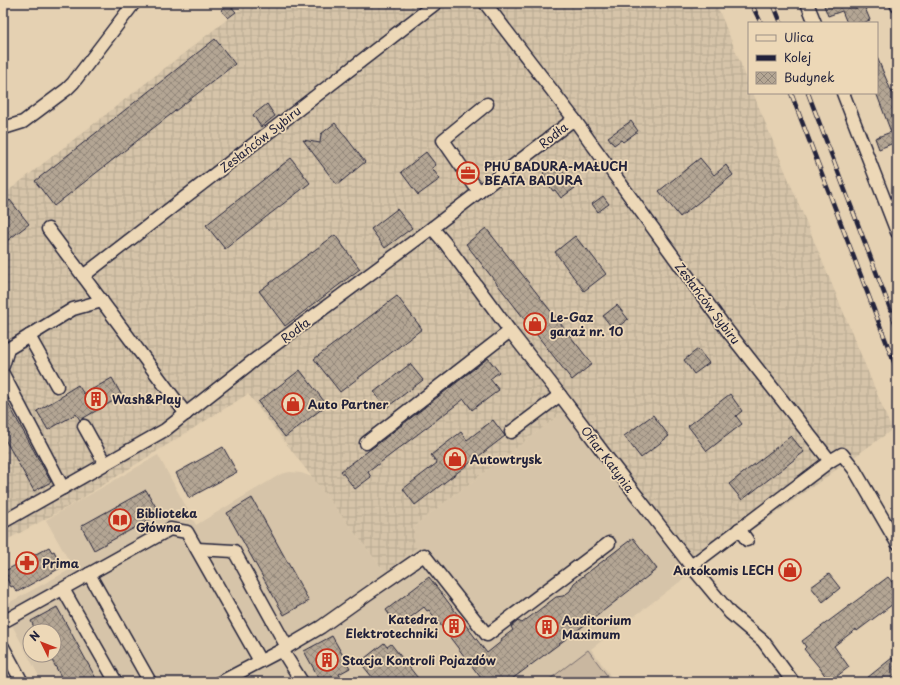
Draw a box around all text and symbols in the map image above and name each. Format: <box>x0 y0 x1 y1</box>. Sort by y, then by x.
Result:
legend <box>748 22 878 94</box>
text: Ulica <box>784 28 814 46</box>
text: Kolej <box>784 48 811 66</box>
text: Budynek <box>784 68 834 86</box>
street label: Zesłańców Sybiru <box>216 102 304 176</box>
street label: Rodła <box>535 118 572 152</box>
place label: PHU BADURA-MAŁUCH BEATA BADURA <box>484 157 628 189</box>
office icon: PHU BADURA-MAŁUCH BEATA BADURA <box>455 160 481 186</box>
street label: Zesłańców Sybiru <box>671 258 745 348</box>
place label: Le-Gaz garaż nr. 10 <box>550 308 623 340</box>
shop icon: Le-Gaz garaż nr. 10 <box>522 311 548 337</box>
street label: Rodła <box>277 313 314 347</box>
building icon: Wash&Play <box>83 386 109 412</box>
place label: Wash&Play <box>112 390 181 408</box>
shop icon: Auto Partner <box>280 391 306 417</box>
place label: Auto Partner <box>308 395 389 413</box>
street label: Ofiar Katynia <box>577 422 639 496</box>
shop icon: Autowtrysk <box>442 446 468 472</box>
place label: Autowtrysk <box>470 450 542 468</box>
place label: Biblioteka Główna <box>136 504 197 536</box>
library icon: Biblioteka Główna <box>107 507 133 533</box>
pharmacy icon: Prima <box>14 550 40 576</box>
place label: Prima <box>42 554 80 572</box>
shop icon: Autokomis LECH <box>777 557 803 583</box>
place label: Autokomis LECH <box>673 561 774 579</box>
place label: Katedra Elektrotechniki <box>346 610 439 642</box>
place label: Auditorium Maximum <box>562 611 632 643</box>
building icon: Katedra Elektrotechniki <box>441 613 467 639</box>
building icon: Auditorium Maximum <box>534 614 560 640</box>
north arrow <box>22 623 62 663</box>
text: N <box>25 627 44 645</box>
building icon: Stacja Kontroli Pojazdów <box>314 647 340 673</box>
place label: Stacja Kontroli Pojazdów <box>342 651 496 669</box>

